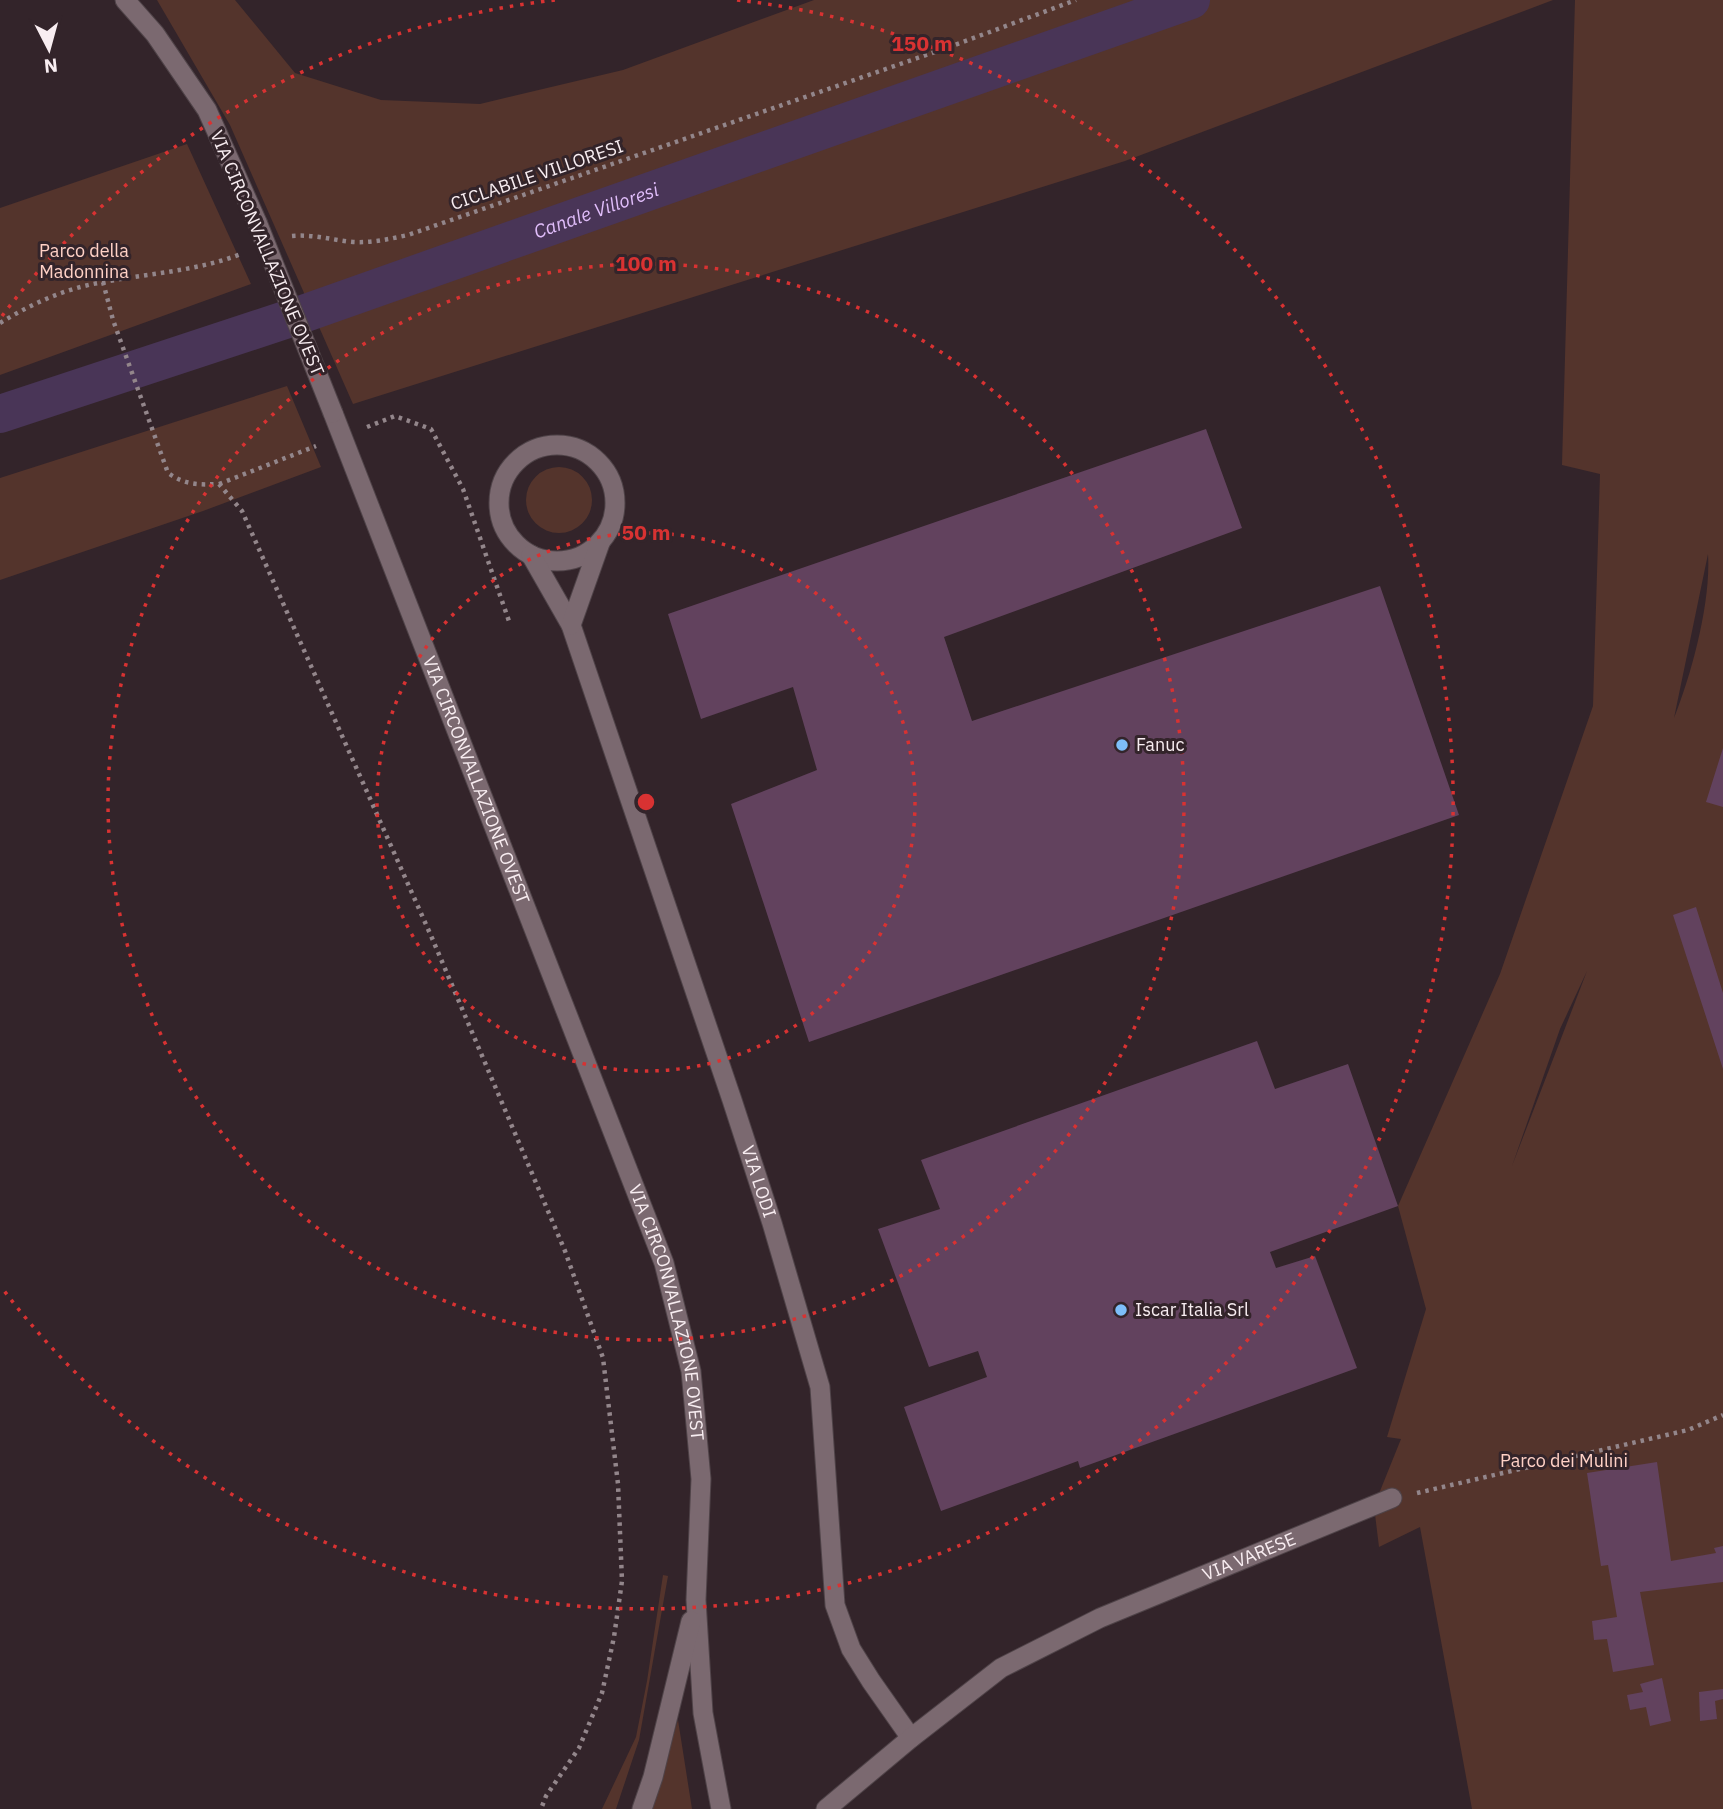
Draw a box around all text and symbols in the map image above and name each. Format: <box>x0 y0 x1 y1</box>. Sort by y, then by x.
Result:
north arrow <box>14 14 84 84</box>
text: 150 m <box>891 29 953 57</box>
text: N <box>43 53 59 79</box>
street label: VIA CIRCONVALLAZIONE OVEST <box>205 127 330 379</box>
street label: CICLABILE VILLORESI <box>447 134 626 215</box>
water label: Canale Villoresi <box>531 177 663 243</box>
park label: Parco della Madonnina <box>39 239 129 283</box>
text: 100 m <box>615 249 677 277</box>
text: 50 m <box>622 518 670 546</box>
street label: VIA CIRCONVALLAZIONE OVEST <box>418 653 535 907</box>
place label: Fanuc <box>1136 733 1184 756</box>
marker: Fanuc <box>1114 737 1130 753</box>
centre of rings <box>634 790 658 814</box>
street label: VIA LODI <box>737 1142 781 1220</box>
street label: VIA CIRCONVALLAZIONE OVEST <box>624 1181 709 1441</box>
place label: Iscar Italia Srl <box>1135 1298 1249 1321</box>
marker: Iscar Italia Srl <box>1113 1302 1129 1318</box>
park label: Parco dei Mulini <box>1500 1449 1628 1472</box>
street label: VIA VARESE <box>1199 1527 1299 1586</box>

